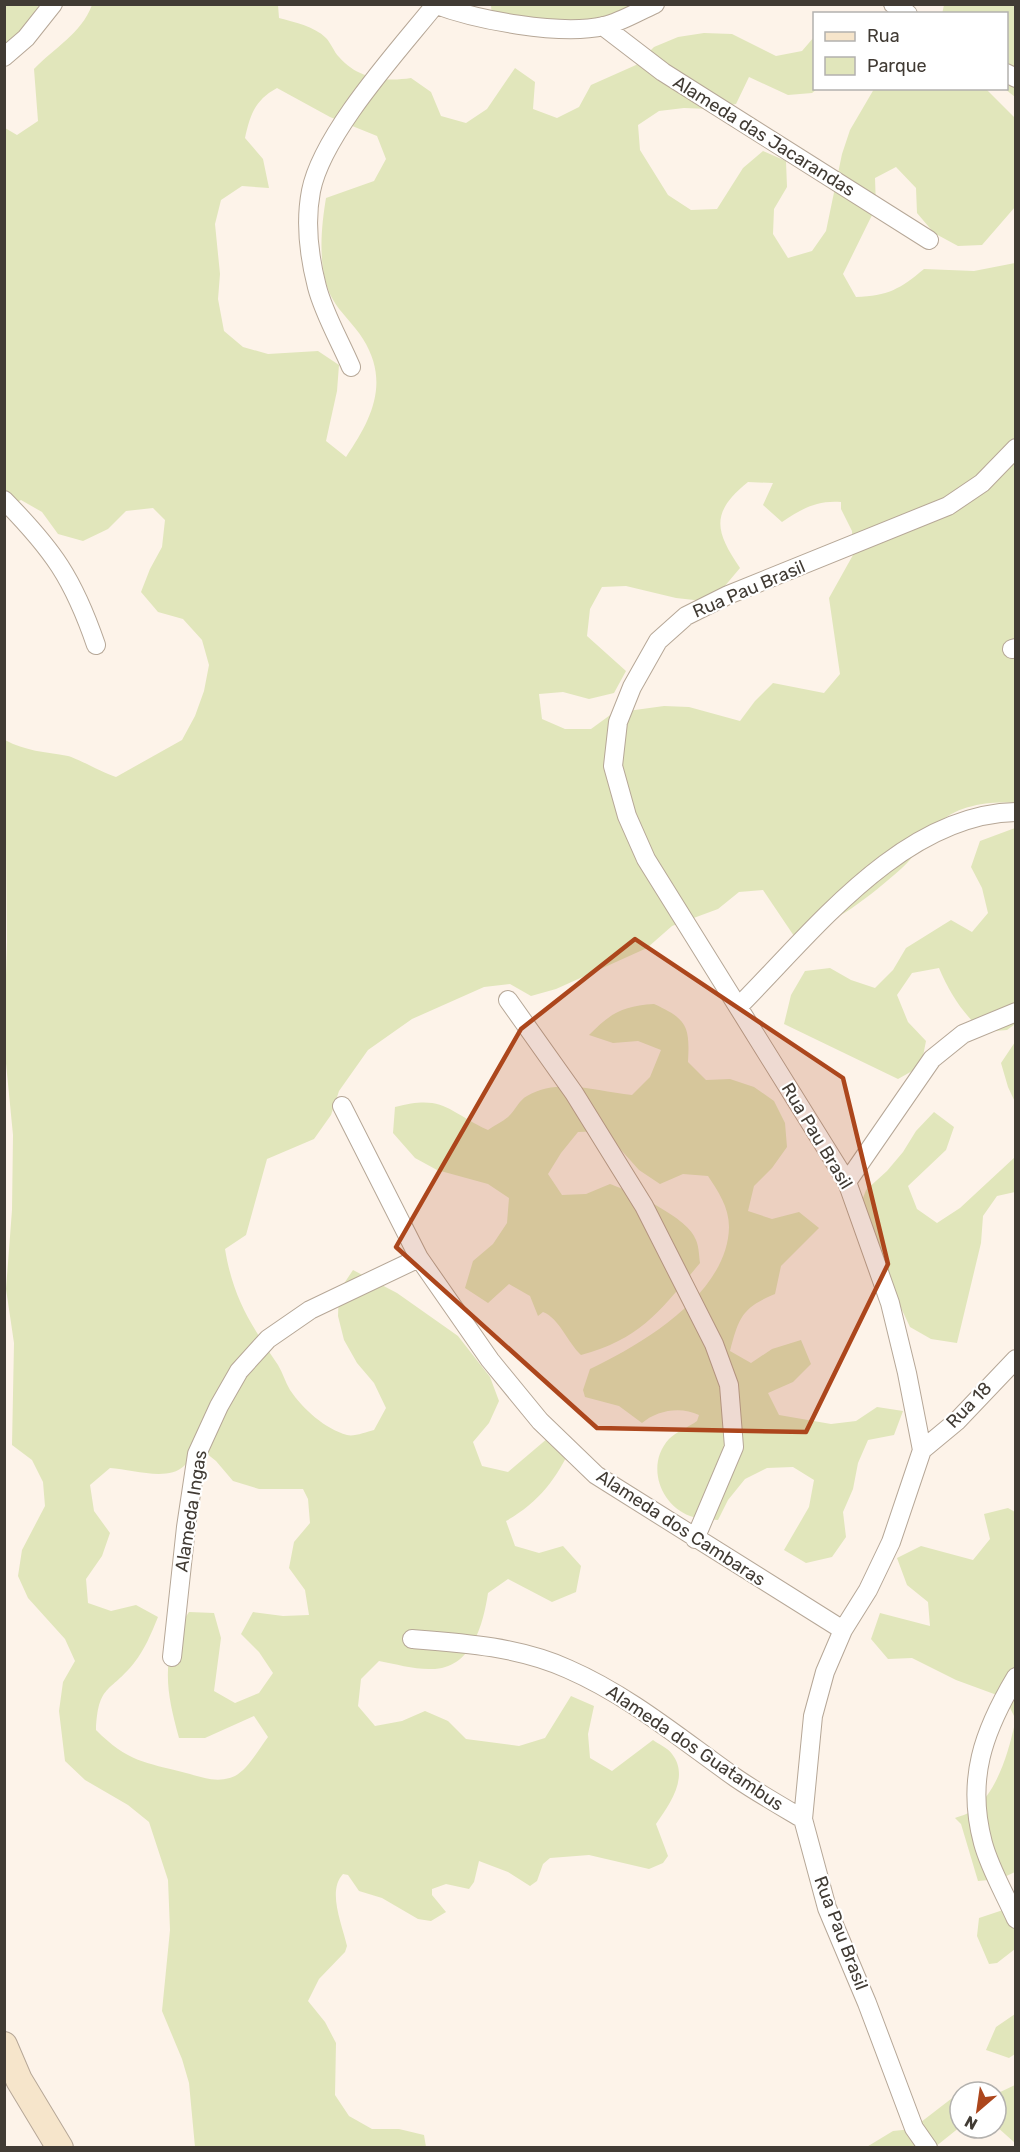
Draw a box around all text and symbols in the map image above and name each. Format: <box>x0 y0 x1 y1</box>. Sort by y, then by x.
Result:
legend <box>813 12 1008 90</box>
text: Rua <box>867 25 900 47</box>
text: Parque <box>867 55 927 77</box>
street label: Alameda das Jacarandas <box>669 71 859 201</box>
street label: Rua Pau Brasil <box>689 555 809 623</box>
street label: Rua Pau Brasil <box>777 1079 857 1193</box>
street label: Rua 18 <box>942 1377 996 1433</box>
street label: Alameda Ingas <box>170 1448 212 1574</box>
street label: Alameda dos Cambaras <box>593 1465 769 1591</box>
street label: Alameda dos Guatambus <box>602 1681 788 1815</box>
street label: Rua Pau Brasil <box>809 1873 873 1993</box>
north arrow <box>948 2080 1008 2140</box>
text: N <box>961 2112 981 2134</box>

